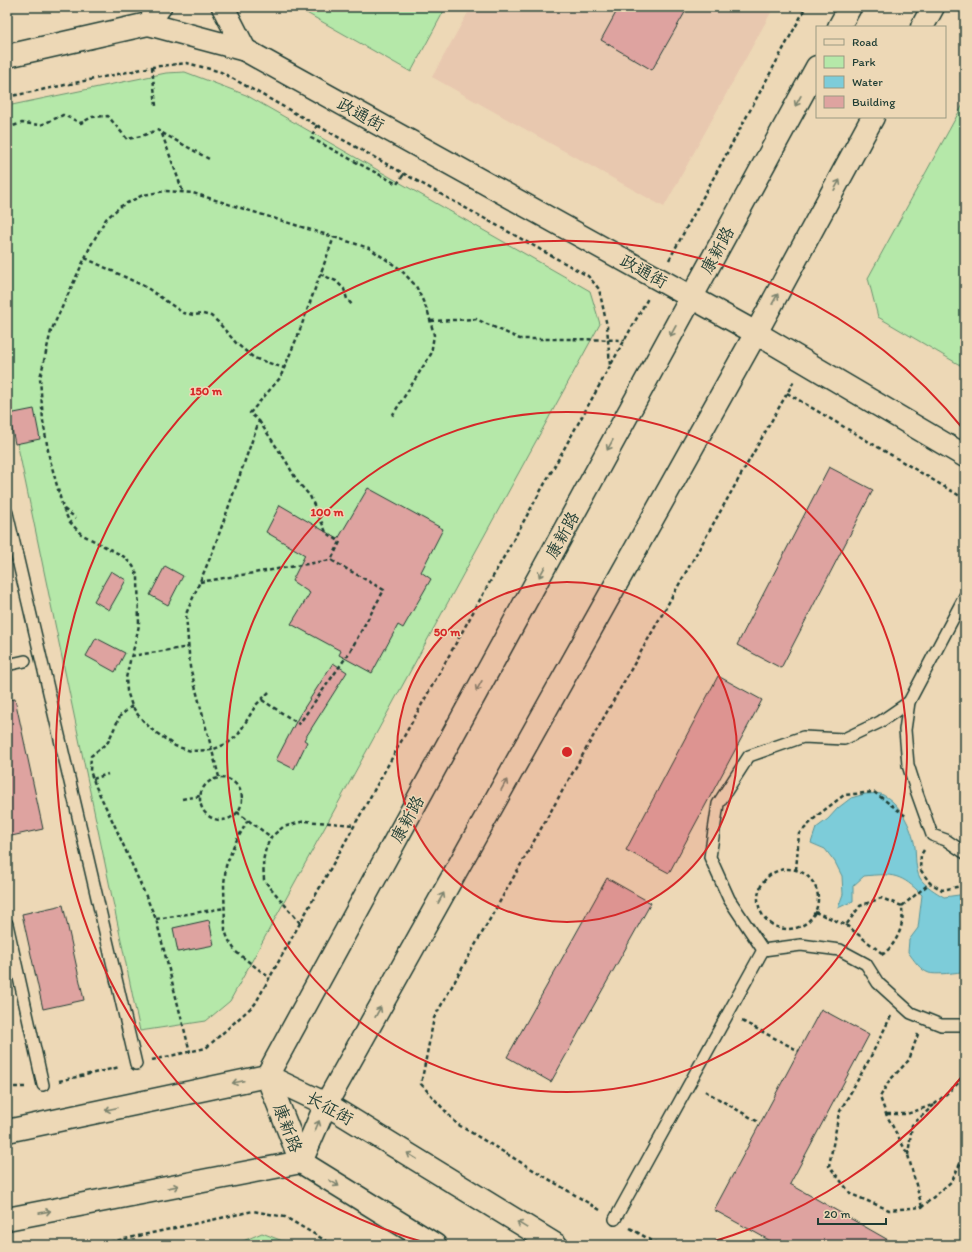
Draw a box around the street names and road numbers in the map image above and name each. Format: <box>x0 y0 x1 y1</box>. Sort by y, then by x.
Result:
street label: 政通街 <box>334 93 388 135</box>
street label: 康新路 <box>696 223 738 277</box>
street label: 政通街 <box>617 250 671 292</box>
street label: 康新路 <box>541 508 583 562</box>
street label: 康新路 <box>386 792 428 846</box>
street label: 长征街 <box>303 1087 357 1129</box>
street label: 康新路 <box>270 1101 306 1155</box>

